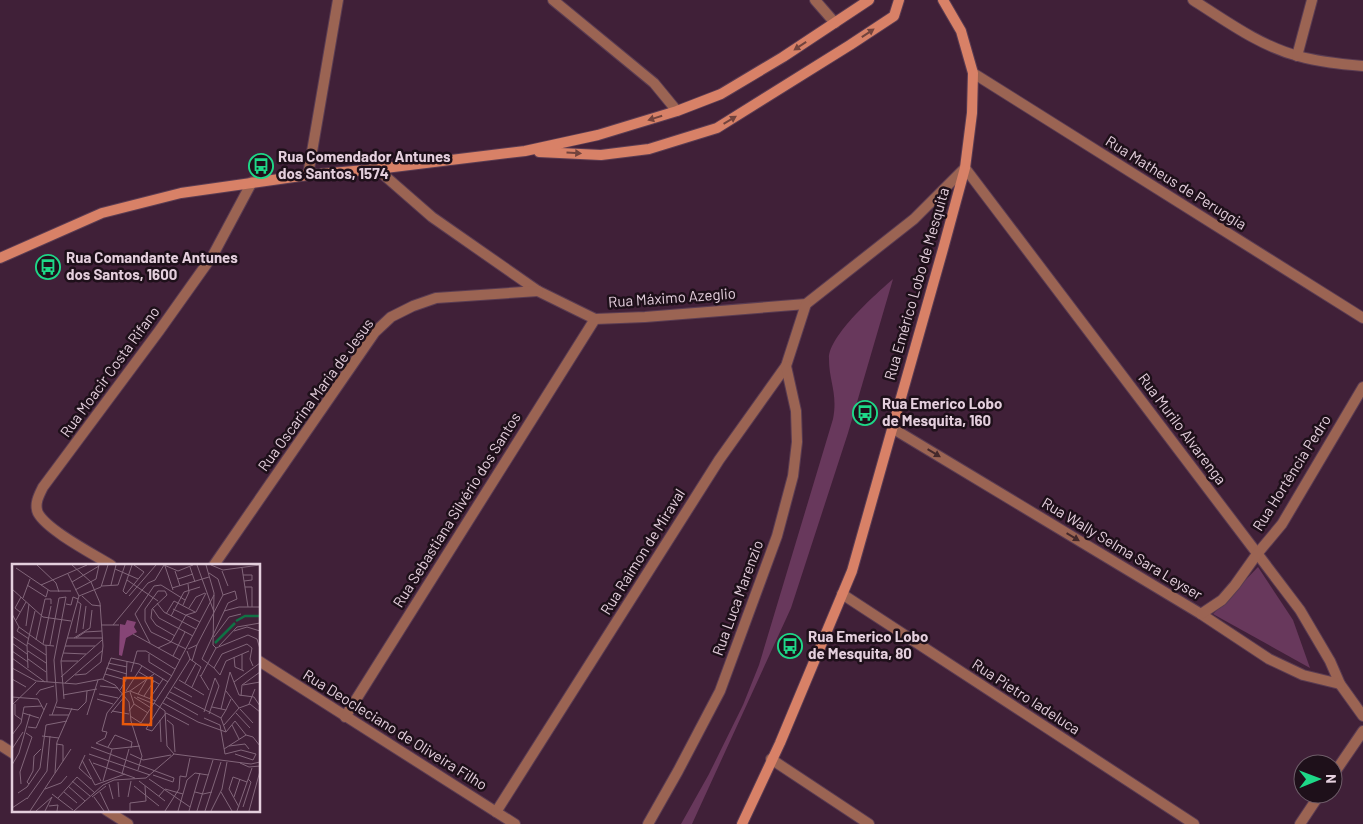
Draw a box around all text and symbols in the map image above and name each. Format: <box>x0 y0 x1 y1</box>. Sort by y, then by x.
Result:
one-way arrow <box>861 29 875 38</box>
one-way arrow <box>793 42 806 51</box>
one-way arrow <box>647 114 662 122</box>
one-way arrow <box>724 115 737 124</box>
street label: Rua Matheus de Peruggia <box>1103 131 1250 233</box>
place label: Rua Comendador Antunes dos Santos, 1574 <box>278 147 451 182</box>
one-way arrow <box>566 150 582 158</box>
bus stop icon: Rua Comendador Antunes dos Santos, 1574 <box>248 153 274 179</box>
street label: Rua Emérico Lobo de Mesquita <box>880 185 952 382</box>
place label: Rua Comandante Antunes dos Santos, 1600 <box>66 248 238 283</box>
bus stop icon: Rua Comandante Antunes dos Santos, 1600 <box>35 254 61 280</box>
street label: Rua Máximo Azeglio <box>607 284 736 310</box>
street label: Rua Moacir Costa Rifano <box>56 303 163 440</box>
street label: Rua Oscarina Maria de Jesus <box>254 315 377 474</box>
street label: Rua Murilo Alvarenga <box>1135 369 1231 488</box>
place label: Rua Emerico Lobo de Mesquita, 160 <box>882 394 1002 429</box>
bus stop icon: Rua Emerico Lobo de Mesquita, 160 <box>852 400 878 426</box>
street label: Rua Sebastiana Silvério dos Santos <box>389 409 524 610</box>
street label: Rua Hortência Pedro <box>1248 411 1334 534</box>
one-way arrow <box>928 449 941 458</box>
street label: Rua Raimon de Miraval <box>596 485 688 618</box>
street label: Rua Wally Selma Sara Leyser <box>1039 493 1206 604</box>
one-way arrow <box>1067 533 1080 542</box>
street label: Rua Luca Marenzio <box>708 538 766 658</box>
inset map <box>12 564 260 812</box>
place label: Rua Emerico Lobo de Mesquita, 80 <box>808 627 928 662</box>
bus stop icon: Rua Emerico Lobo de Mesquita, 80 <box>777 633 803 659</box>
street label: Rua Pietro Iadeluca <box>969 655 1084 738</box>
street label: Rua Deocleciano de Oliveira Filho <box>300 665 491 793</box>
north arrow <box>1293 754 1343 804</box>
text: N <box>1323 774 1340 784</box>

